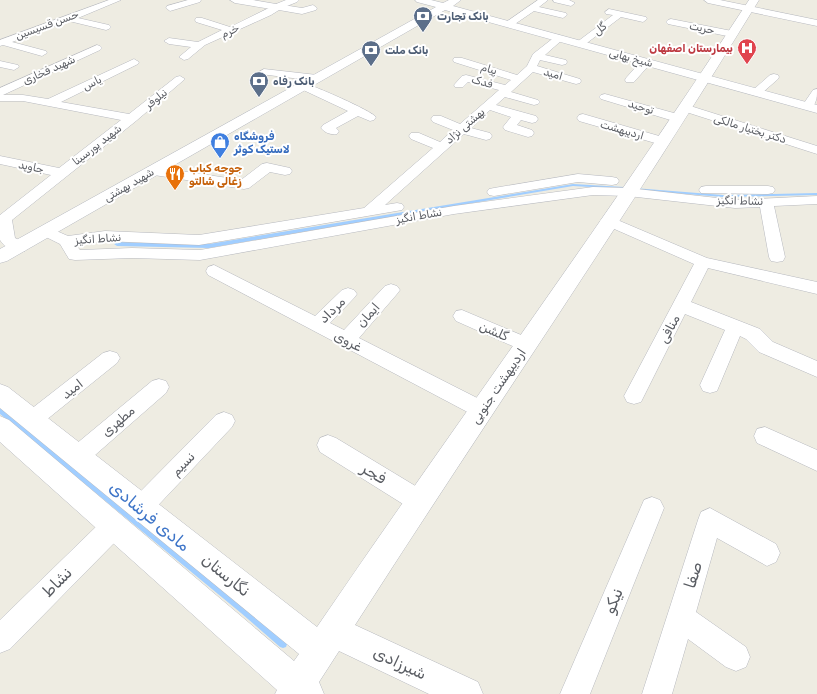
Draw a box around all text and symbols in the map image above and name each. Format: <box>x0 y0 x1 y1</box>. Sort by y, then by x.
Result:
bank icon: بانک تجارت <box>412 5 434 33</box>
street label: حسن قسیسین <box>14 7 81 42</box>
place label: بانک تجارت <box>437 10 489 23</box>
street label: حریت <box>688 19 716 37</box>
street label: گل <box>591 20 609 38</box>
street label: خرم <box>219 21 242 42</box>
hospital icon: بیمارستان اصفهان <box>736 37 758 65</box>
bank icon: بانک ملت <box>360 39 382 67</box>
place label: بیمارستان اصفهان <box>649 42 733 55</box>
place label: بانک ملت <box>385 44 428 57</box>
street label: شیخ بهایی <box>607 46 654 72</box>
street label: شهید فخاری <box>21 53 77 87</box>
street label: پیام <box>479 60 499 79</box>
street label: امید <box>542 65 564 83</box>
bank icon: بانک رفاه <box>248 70 270 98</box>
street label: یاس <box>80 73 104 93</box>
street label: فدک <box>470 73 494 91</box>
place label: بانک رفاه <box>273 75 315 88</box>
street label: نیلوفر <box>141 86 171 113</box>
street label: توحید <box>626 97 656 118</box>
street label: بهشتی نژاد <box>443 105 487 147</box>
street label: دکتر بختیار مالکی <box>712 112 788 146</box>
street label: اردیبهشت <box>599 118 645 142</box>
street label: شهید پورسینا <box>70 122 125 169</box>
place label: فروشگاه لاستیک کوثر <box>233 130 290 156</box>
shop icon: فروشگاه لاستیک کوثر <box>209 131 231 159</box>
street label: جاوید <box>17 158 45 177</box>
place label: جوجه کباب زغالی شالتو <box>189 162 242 188</box>
restaurant icon: جوجه کباب زغالی شالتو <box>164 163 186 191</box>
street label: شهید بهشتی <box>102 165 156 205</box>
street label: نشاط انگیز <box>716 194 763 208</box>
street label: نشاط انگیز <box>394 206 443 227</box>
street label: نشاط انگیز <box>73 231 122 247</box>
street label: مرداد <box>316 294 349 327</box>
street label: ایمان <box>353 300 383 330</box>
street label: منافی <box>655 312 684 346</box>
street label: گلشن <box>477 318 511 344</box>
street label: غروی <box>331 328 364 355</box>
street label: اردیبهشت جنوبی <box>467 345 530 427</box>
street label: امید <box>58 376 86 402</box>
street label: مطهری <box>98 403 138 440</box>
street label: نسیم <box>168 449 199 480</box>
street label: فجر <box>357 458 390 489</box>
water label: مادی فرشادی <box>106 477 194 555</box>
street label: نگارستان <box>197 550 254 601</box>
street label: صفا <box>680 559 706 591</box>
street label: نشاط <box>38 563 76 601</box>
street label: نیکو <box>599 585 628 617</box>
street label: شیرزادی <box>370 642 430 684</box>

